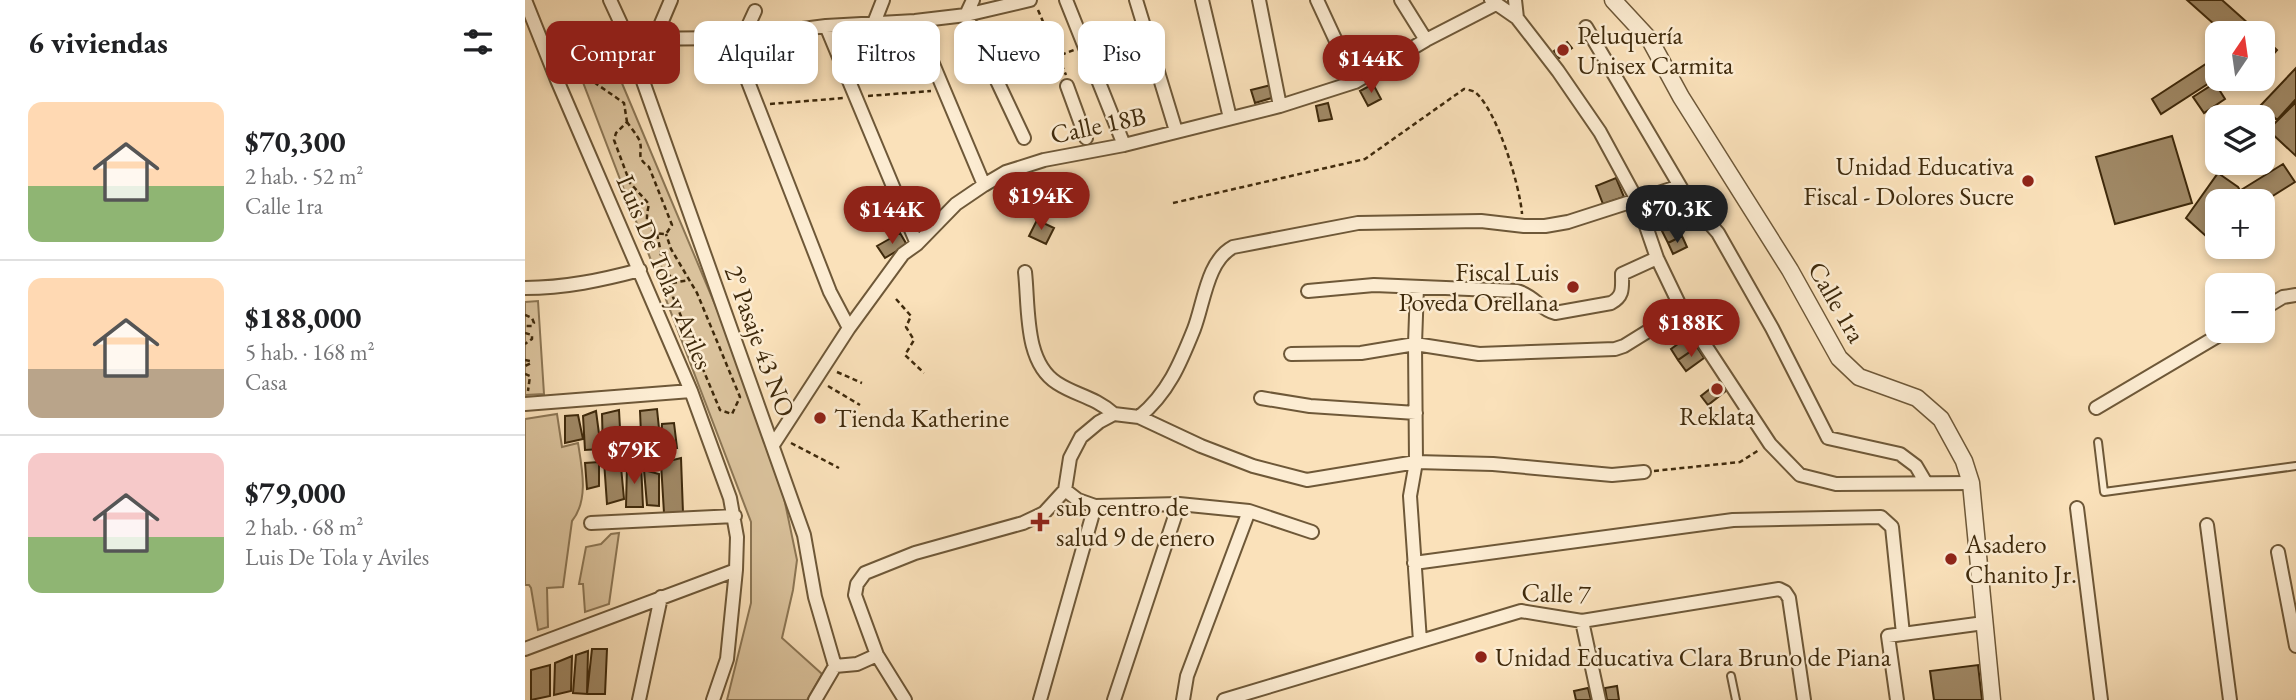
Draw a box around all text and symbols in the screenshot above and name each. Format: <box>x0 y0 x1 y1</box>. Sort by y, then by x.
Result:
place label: Peluquería Unisex Carmita <box>1577 18 1734 82</box>
chip: Comprar <box>546 21 680 84</box>
chip: Alquilar <box>694 21 818 84</box>
chip: Filtros <box>832 21 940 84</box>
chip: Nuevo <box>954 21 1064 84</box>
chip: Piso <box>1078 21 1165 84</box>
north arrow <box>2205 21 2275 91</box>
map controls <box>2205 21 2275 343</box>
text: 6 viviendas <box>28 23 168 62</box>
icon: filters <box>459 23 497 61</box>
pin: $144K <box>1322 36 1420 95</box>
marker: Peluquería Unisex Carmita <box>1555 42 1571 58</box>
text: $144K <box>1339 43 1403 73</box>
street label: Calle 18B <box>1047 98 1149 152</box>
button: layers <box>2205 105 2275 175</box>
text: $70,300 <box>245 122 346 161</box>
icon: home <box>84 130 168 214</box>
place label: Unidad Educativa Fiscal - Dolores Sucre <box>1803 149 2015 213</box>
text: 2 hab. · 52 m² <box>245 161 364 191</box>
street label: Luis De Tola y Aviles <box>609 170 721 374</box>
pin: $194K <box>992 173 1090 232</box>
marker: Unidad Educativa Fiscal - Dolores Sucre <box>2020 173 2036 189</box>
text: $194K <box>1009 180 1073 210</box>
pin: $70.3K <box>1620 186 1734 245</box>
pin: $144K <box>843 187 941 246</box>
button: + <box>2205 189 2275 259</box>
text: Calle 1ra <box>245 191 323 221</box>
text: $70.3K <box>1642 193 1712 223</box>
text: $144K <box>860 194 924 224</box>
place label: Fiscal Luis Poveda Orellana <box>1399 255 1560 319</box>
street label: Calle 1ra <box>1800 255 1874 349</box>
street label: 2° Pasaje 43 NO <box>717 260 803 422</box>
button: − <box>2205 273 2275 343</box>
marker: Fiscal Luis Poveda Orellana <box>1565 279 1581 295</box>
text: $188,000 <box>245 298 361 337</box>
pin: $188K <box>1642 300 1740 359</box>
icon: home <box>84 306 168 390</box>
text: $188K <box>1659 307 1723 337</box>
text: 5 hab. · 168 m² <box>245 337 375 367</box>
text: Casa <box>245 367 287 397</box>
marker: Reklata <box>1709 381 1725 397</box>
place label: Reklata <box>1679 399 1756 433</box>
place label: Tienda Katherine <box>834 401 1009 435</box>
marker: Tienda Katherine <box>812 410 828 426</box>
pin: $79K <box>593 426 675 486</box>
text: $79K <box>608 434 660 464</box>
text: $79,000 <box>245 473 346 512</box>
icon: home <box>84 481 168 565</box>
place label: sub centro de salud 9 de enero <box>1056 490 1215 554</box>
text: 2 hab. · 68 m² <box>245 512 364 542</box>
marker: sub centro de salud 9 de enero <box>1030 512 1050 532</box>
place label: Asadero Chanito Jr. <box>1964 527 2077 591</box>
text: Luis De Tola y Aviles <box>245 542 429 572</box>
marker: Asadero Chanito Jr. <box>1943 551 1959 567</box>
street label: Calle 7 <box>1521 575 1592 611</box>
place label: Unidad Educativa Clara Bruno de Piana <box>1495 640 1892 674</box>
marker: Unidad Educativa Clara Bruno de Piana <box>1473 649 1489 665</box>

